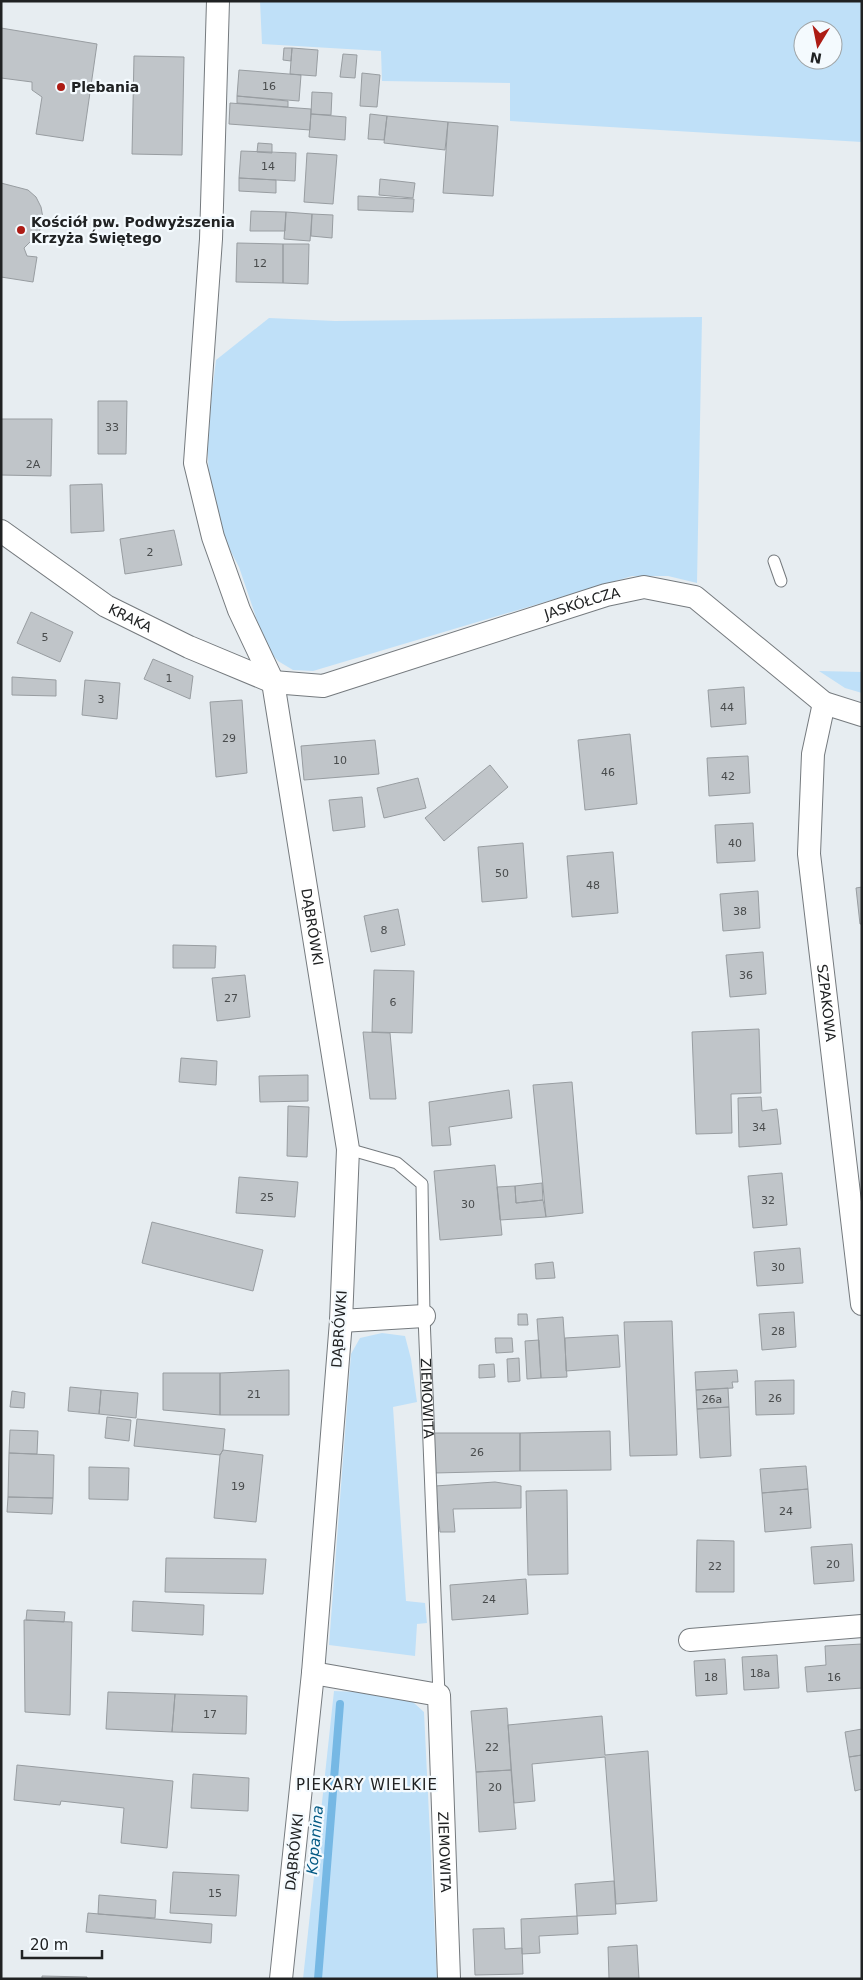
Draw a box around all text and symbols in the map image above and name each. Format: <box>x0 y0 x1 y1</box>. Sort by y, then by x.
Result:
north arrow <box>793 20 843 70</box>
text: N <box>809 49 823 67</box>
place label: Plebania <box>71 79 139 95</box>
house number: 16 <box>262 80 276 93</box>
marker: Plebania <box>55 81 67 93</box>
house number: 14 <box>261 160 275 173</box>
place label: Kościół pw. Podwyższenia Krzyża Świętego <box>31 214 235 246</box>
marker: Kościół pw. Podwyższenia Krzyża Świętego <box>15 224 27 236</box>
house number: 12 <box>253 257 267 270</box>
house number: 33 <box>105 421 119 434</box>
house number: 2A <box>26 458 41 471</box>
house number: 2 <box>147 546 154 559</box>
street label: JASKÓŁCZA <box>541 584 622 623</box>
street label: KRAKA <box>106 600 155 636</box>
house number: 5 <box>42 631 49 644</box>
house number: 1 <box>166 672 173 685</box>
house number: 3 <box>98 693 105 706</box>
house number: 44 <box>720 701 734 714</box>
house number: 29 <box>222 732 236 745</box>
house number: 10 <box>333 754 347 767</box>
house number: 46 <box>601 766 615 779</box>
house number: 42 <box>721 770 735 783</box>
house number: 40 <box>728 837 742 850</box>
house number: 50 <box>495 867 509 880</box>
house number: 48 <box>586 879 600 892</box>
street label: DĄBRÓWKI <box>298 887 326 967</box>
house number: 38 <box>733 905 747 918</box>
house number: 8 <box>381 924 388 937</box>
street label: SZPAKOWA <box>814 963 839 1043</box>
house number: 36 <box>739 969 753 982</box>
house number: 27 <box>224 992 238 1005</box>
house number: 6 <box>390 996 397 1009</box>
house number: 34 <box>752 1121 766 1134</box>
house number: 25 <box>260 1191 274 1204</box>
house number: 32 <box>761 1194 775 1207</box>
house number: 30 <box>461 1198 475 1211</box>
house number: 30 <box>771 1261 785 1274</box>
street label: DĄBRÓWKI <box>327 1290 350 1368</box>
house number: 28 <box>771 1325 785 1338</box>
street label: ZIEMOWITA <box>418 1358 437 1439</box>
house number: 21 <box>247 1388 261 1401</box>
house number: 26 <box>768 1392 782 1405</box>
house number: 26a <box>702 1393 722 1406</box>
house number: 26 <box>470 1446 484 1459</box>
house number: 19 <box>231 1480 245 1493</box>
house number: 24 <box>779 1505 793 1518</box>
house number: 20 <box>826 1558 840 1571</box>
house number: 22 <box>708 1560 722 1573</box>
house number: 24 <box>482 1593 496 1606</box>
house number: 18a <box>750 1667 770 1680</box>
house number: 18 <box>704 1671 718 1684</box>
house number: 16 <box>827 1671 841 1684</box>
house number: 17 <box>203 1708 217 1721</box>
house number: 22 <box>485 1741 499 1754</box>
district label: PIEKARY WIELKIE <box>296 1776 438 1794</box>
house number: 20 <box>488 1781 502 1794</box>
water label: Kopanina <box>303 1805 327 1875</box>
street label: ZIEMOWITA <box>435 1811 454 1893</box>
street label: DĄBRÓWKI <box>281 1812 306 1891</box>
house number: 15 <box>208 1887 222 1900</box>
scale bar <box>22 1928 102 1960</box>
text: 20 m <box>30 1936 68 1954</box>

